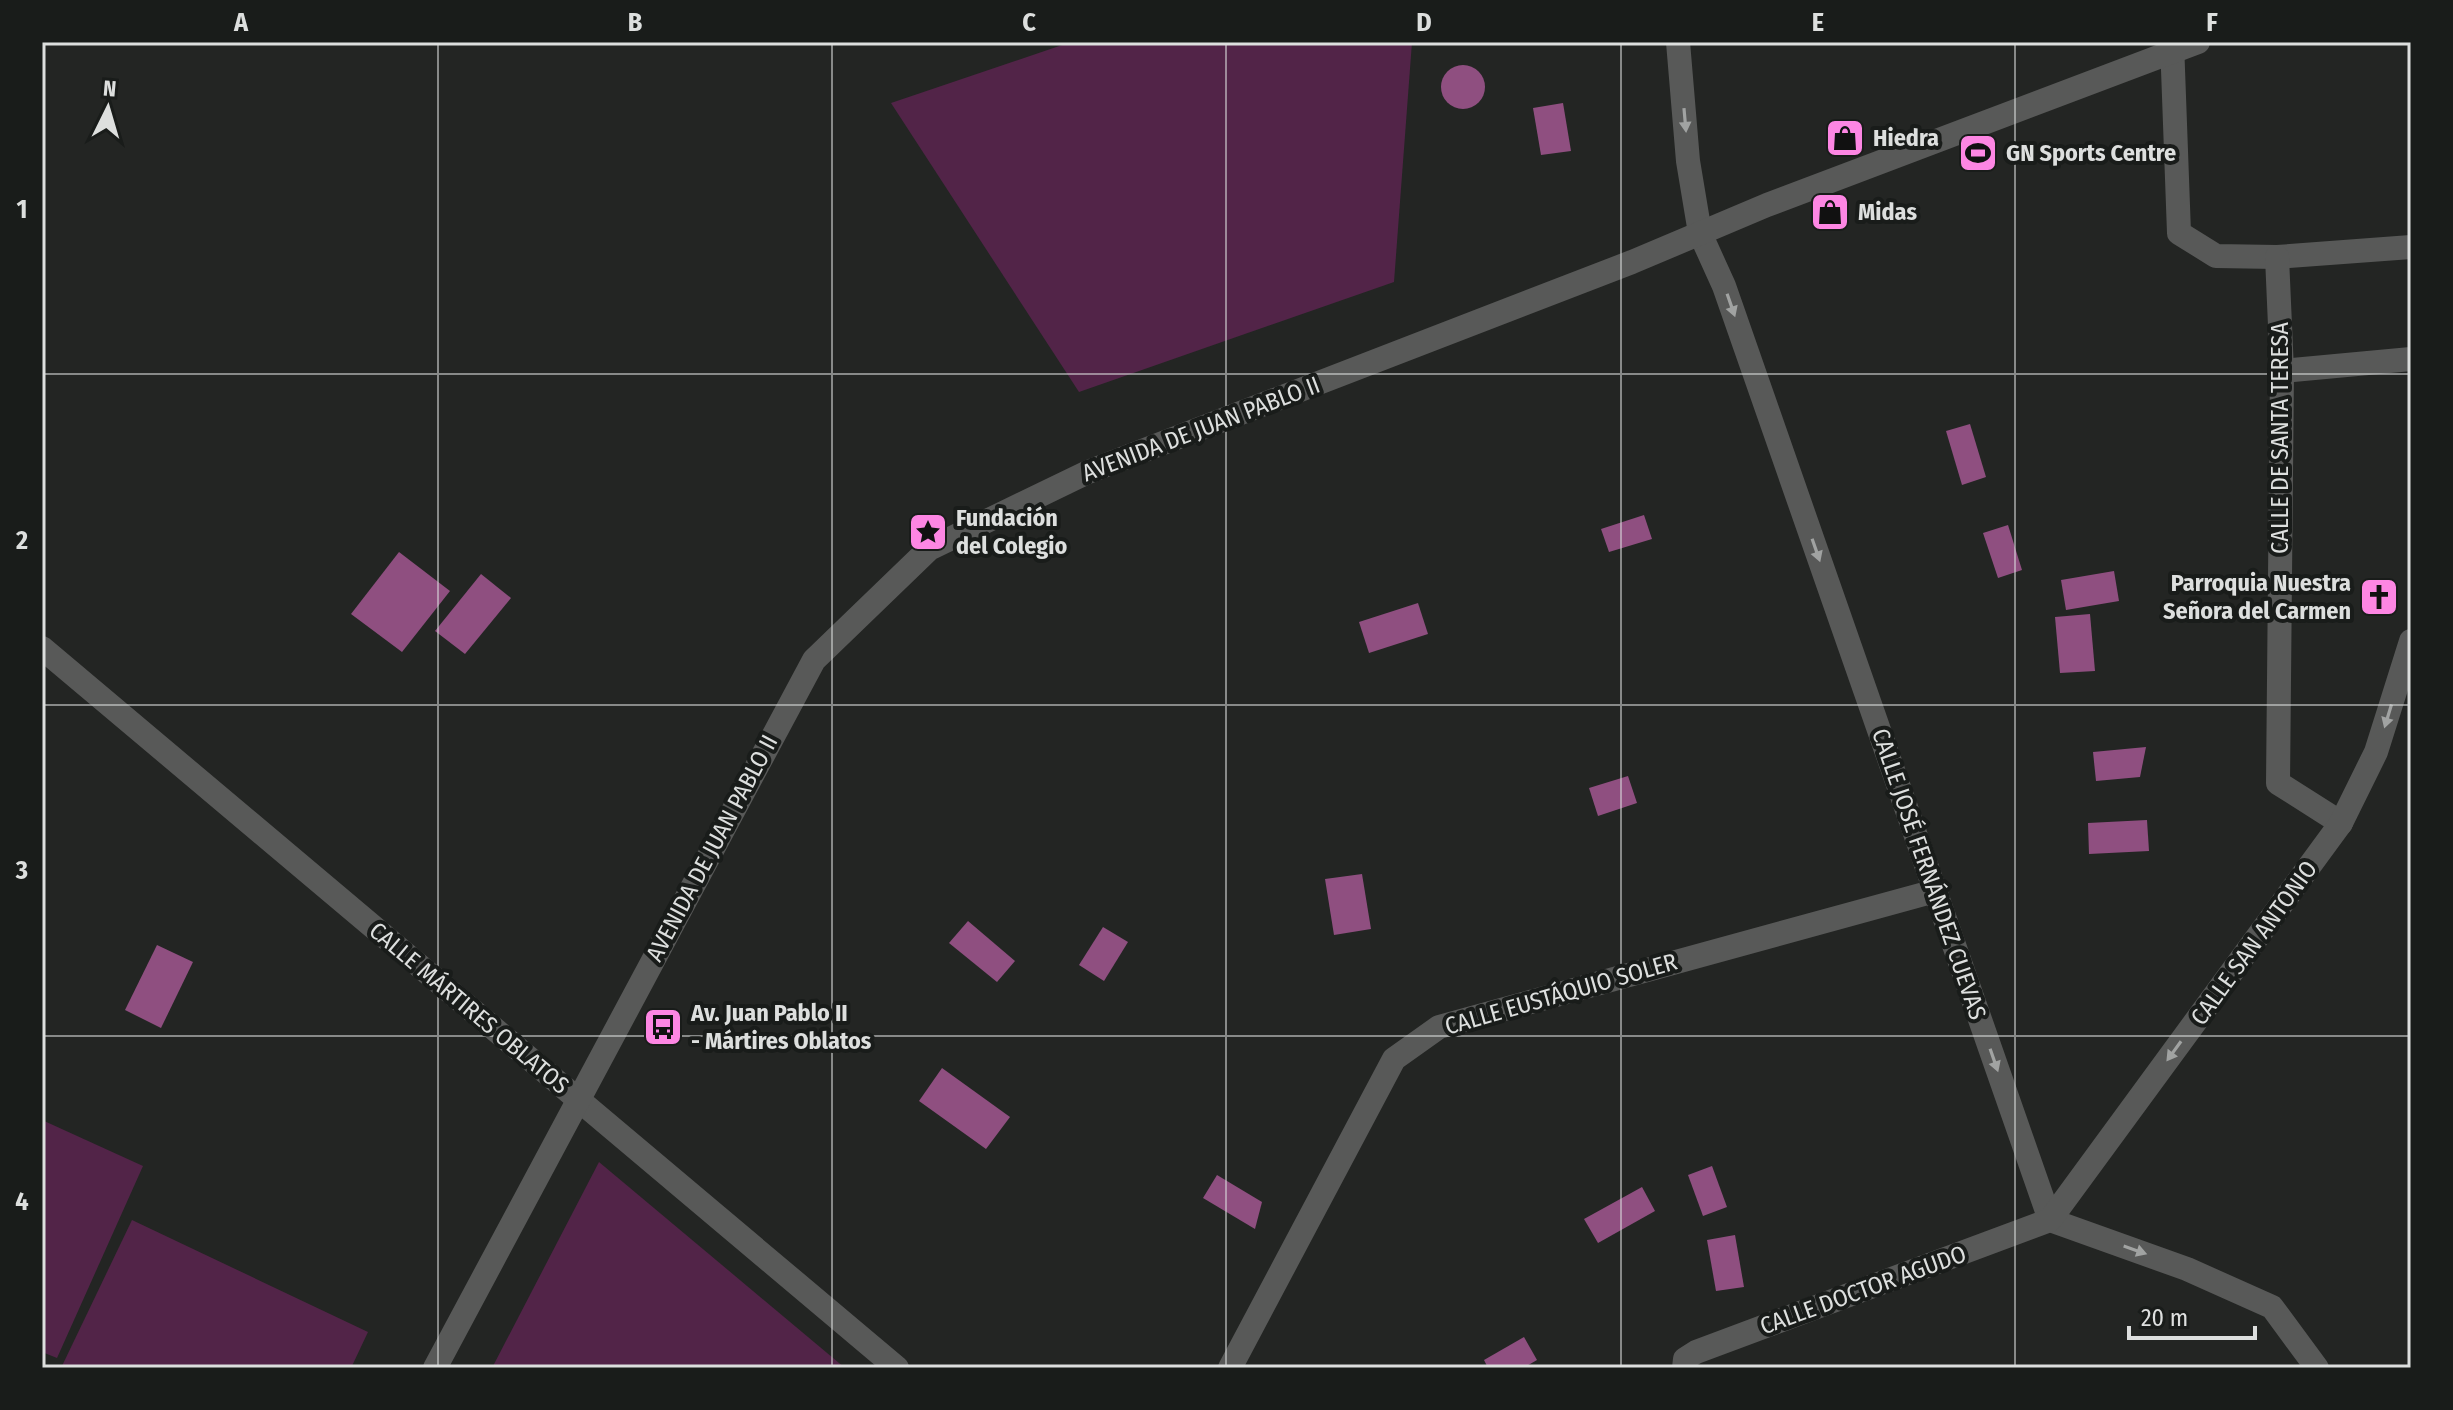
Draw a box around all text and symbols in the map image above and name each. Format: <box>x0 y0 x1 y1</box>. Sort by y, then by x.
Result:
text: A <box>233 7 249 38</box>
text: B <box>628 7 643 38</box>
text: C <box>1022 7 1036 38</box>
text: D <box>1416 7 1432 38</box>
text: E <box>1812 7 1824 38</box>
text: F <box>2206 7 2218 38</box>
north arrow <box>68 68 148 148</box>
text: N <box>102 75 117 103</box>
one-way arrow <box>1678 108 1691 133</box>
shop icon: Hiedra <box>1824 117 1866 159</box>
place label: Hiedra <box>1873 124 1939 152</box>
sports icon: GN Sports Centre <box>1957 132 1999 174</box>
place label: GN Sports Centre <box>2006 139 2176 167</box>
shop icon: Midas <box>1809 191 1851 233</box>
text: 1 <box>17 194 28 225</box>
place label: Midas <box>1858 198 1917 226</box>
one-way arrow <box>1725 293 1738 317</box>
street label: CALLE DE SANTA TERESA <box>2266 322 2294 554</box>
street label: AVENIDA DE JUAN PABLO II <box>1078 371 1324 487</box>
place label: Fundación del Colegio <box>956 504 1067 560</box>
place icon: Fundación del Colegio <box>907 511 949 553</box>
text: 2 <box>15 525 28 556</box>
one-way arrow <box>1811 539 1823 563</box>
place label: Parroquia Nuestra Señora del Carmen <box>2163 569 2351 625</box>
church icon: Parroquia Nuestra Señora del Carmen <box>2358 576 2400 618</box>
one-way arrow <box>2381 704 2394 728</box>
street label: CALLE JOSÉ FERNÁNDEZ CUEVAS <box>1866 725 1993 1023</box>
street label: AVENIDA DE JUAN PABLO II <box>640 730 784 966</box>
text: 3 <box>15 855 28 886</box>
street label: CALLE SAN ANTONIO <box>2185 855 2323 1031</box>
street label: CALLE MÁRTIRES OBLATOS <box>364 916 575 1100</box>
street label: CALLE EUSTÁQUIO SOLER <box>1442 947 1680 1041</box>
place label: Av. Juan Pablo II - Mártires Oblatos <box>690 999 872 1055</box>
bus stop icon: Av. Juan Pablo II - Mártires Oblatos <box>642 1006 684 1048</box>
one-way arrow <box>2166 1040 2182 1062</box>
one-way arrow <box>1988 1048 2001 1072</box>
text: 4 <box>15 1186 29 1217</box>
street label: CALLE DOCTOR AGUDO <box>1756 1240 1970 1340</box>
one-way arrow <box>2124 1245 2148 1257</box>
scale bar <box>2129 1290 2255 1340</box>
text: 20 m <box>2141 1304 2188 1332</box>

